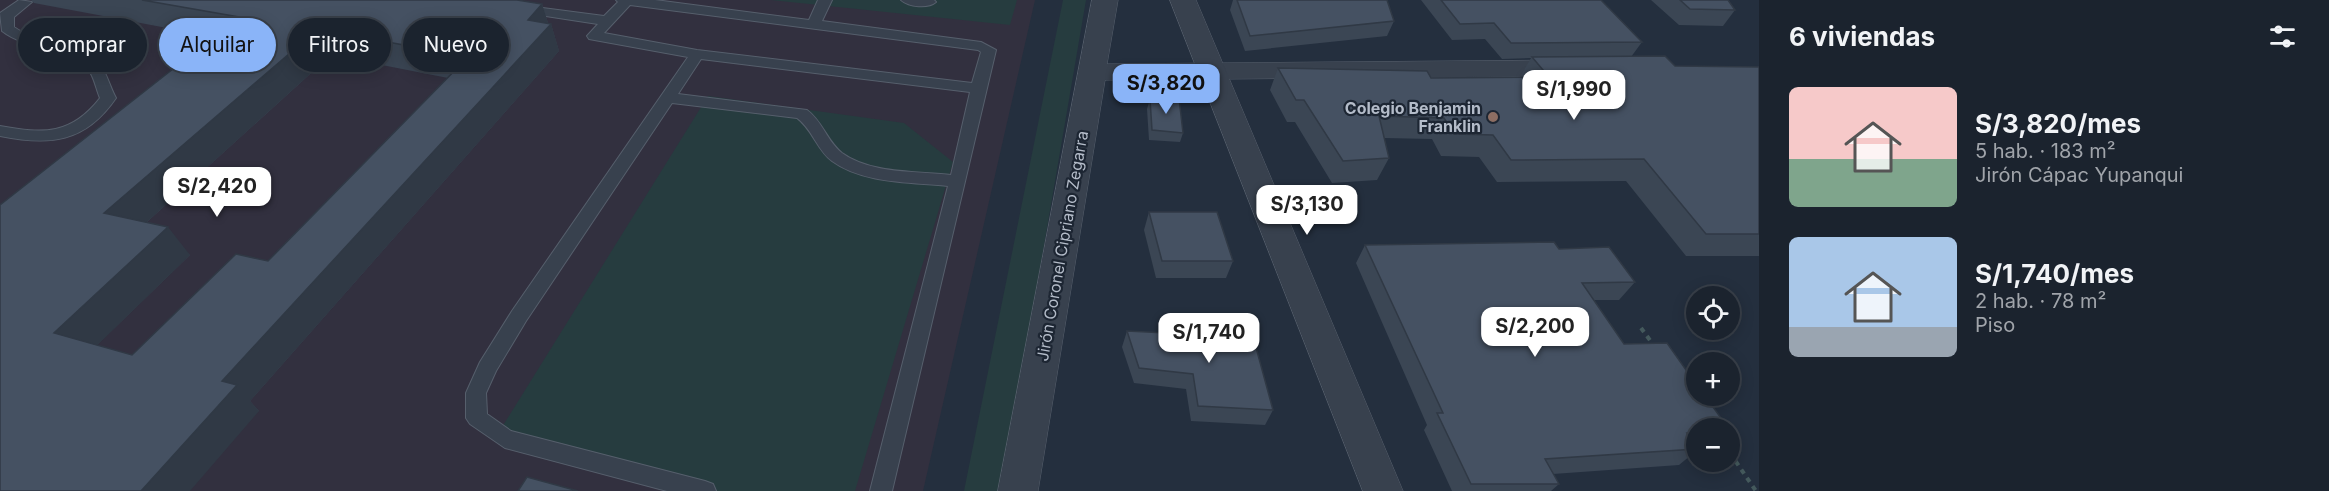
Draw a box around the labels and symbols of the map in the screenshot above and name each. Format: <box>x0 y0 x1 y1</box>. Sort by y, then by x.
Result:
pin: S/3,820 <box>1111 64 1221 115</box>
pin: S/1,990 <box>1519 70 1629 121</box>
place label: Colegio Benjamin Franklin <box>1345 98 1481 136</box>
marker: Colegio Benjamin Franklin <box>1486 110 1500 124</box>
street label: Jirón Coronel Cipriano Zegarra <box>1032 129 1092 363</box>
pin: S/2,420 <box>162 167 272 218</box>
pin: S/3,130 <box>1252 185 1362 236</box>
pin: S/2,200 <box>1480 307 1590 358</box>
pin: S/1,740 <box>1154 313 1264 364</box>

